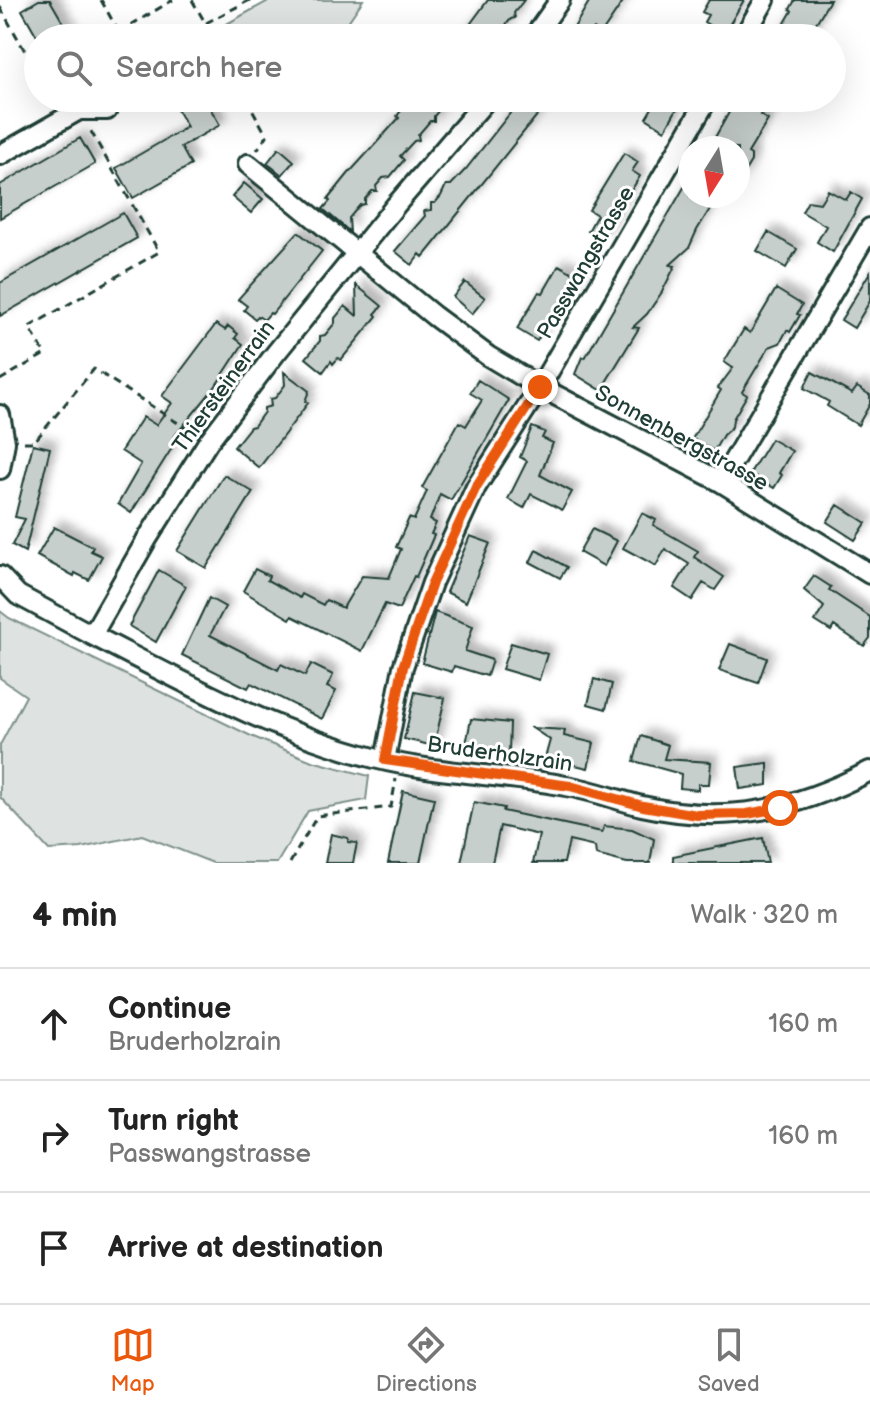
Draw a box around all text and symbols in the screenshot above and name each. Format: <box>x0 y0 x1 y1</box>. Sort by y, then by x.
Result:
search box <box>24 24 846 112</box>
icon: search <box>52 46 96 90</box>
text: Search here <box>116 50 282 86</box>
north arrow <box>678 136 750 208</box>
street label: Passwangstrasse <box>532 182 641 344</box>
street label: Thiersteinerrain <box>167 315 281 458</box>
route end <box>522 369 558 405</box>
street label: Sonnenbergstrasse <box>590 379 773 497</box>
street label: Bruderholzrain <box>425 731 574 778</box>
route start <box>762 790 798 826</box>
text: 4 min <box>32 895 118 936</box>
text: Walk · 320 m <box>690 900 838 931</box>
text: Continue <box>108 991 231 1027</box>
icon: ahead <box>32 1002 76 1046</box>
text: 160 m <box>768 1009 838 1040</box>
text: Bruderholzrain <box>108 1027 281 1058</box>
text: Turn right <box>108 1103 239 1139</box>
icon: right <box>32 1114 76 1158</box>
text: 160 m <box>768 1121 838 1152</box>
text: Passwangstrasse <box>108 1139 311 1170</box>
icon: arrive <box>32 1226 76 1270</box>
text: Arrive at destination <box>108 1230 384 1266</box>
tab: Map <box>110 1323 155 1398</box>
tab: Directions <box>376 1323 477 1398</box>
tab: Saved <box>698 1323 760 1398</box>

